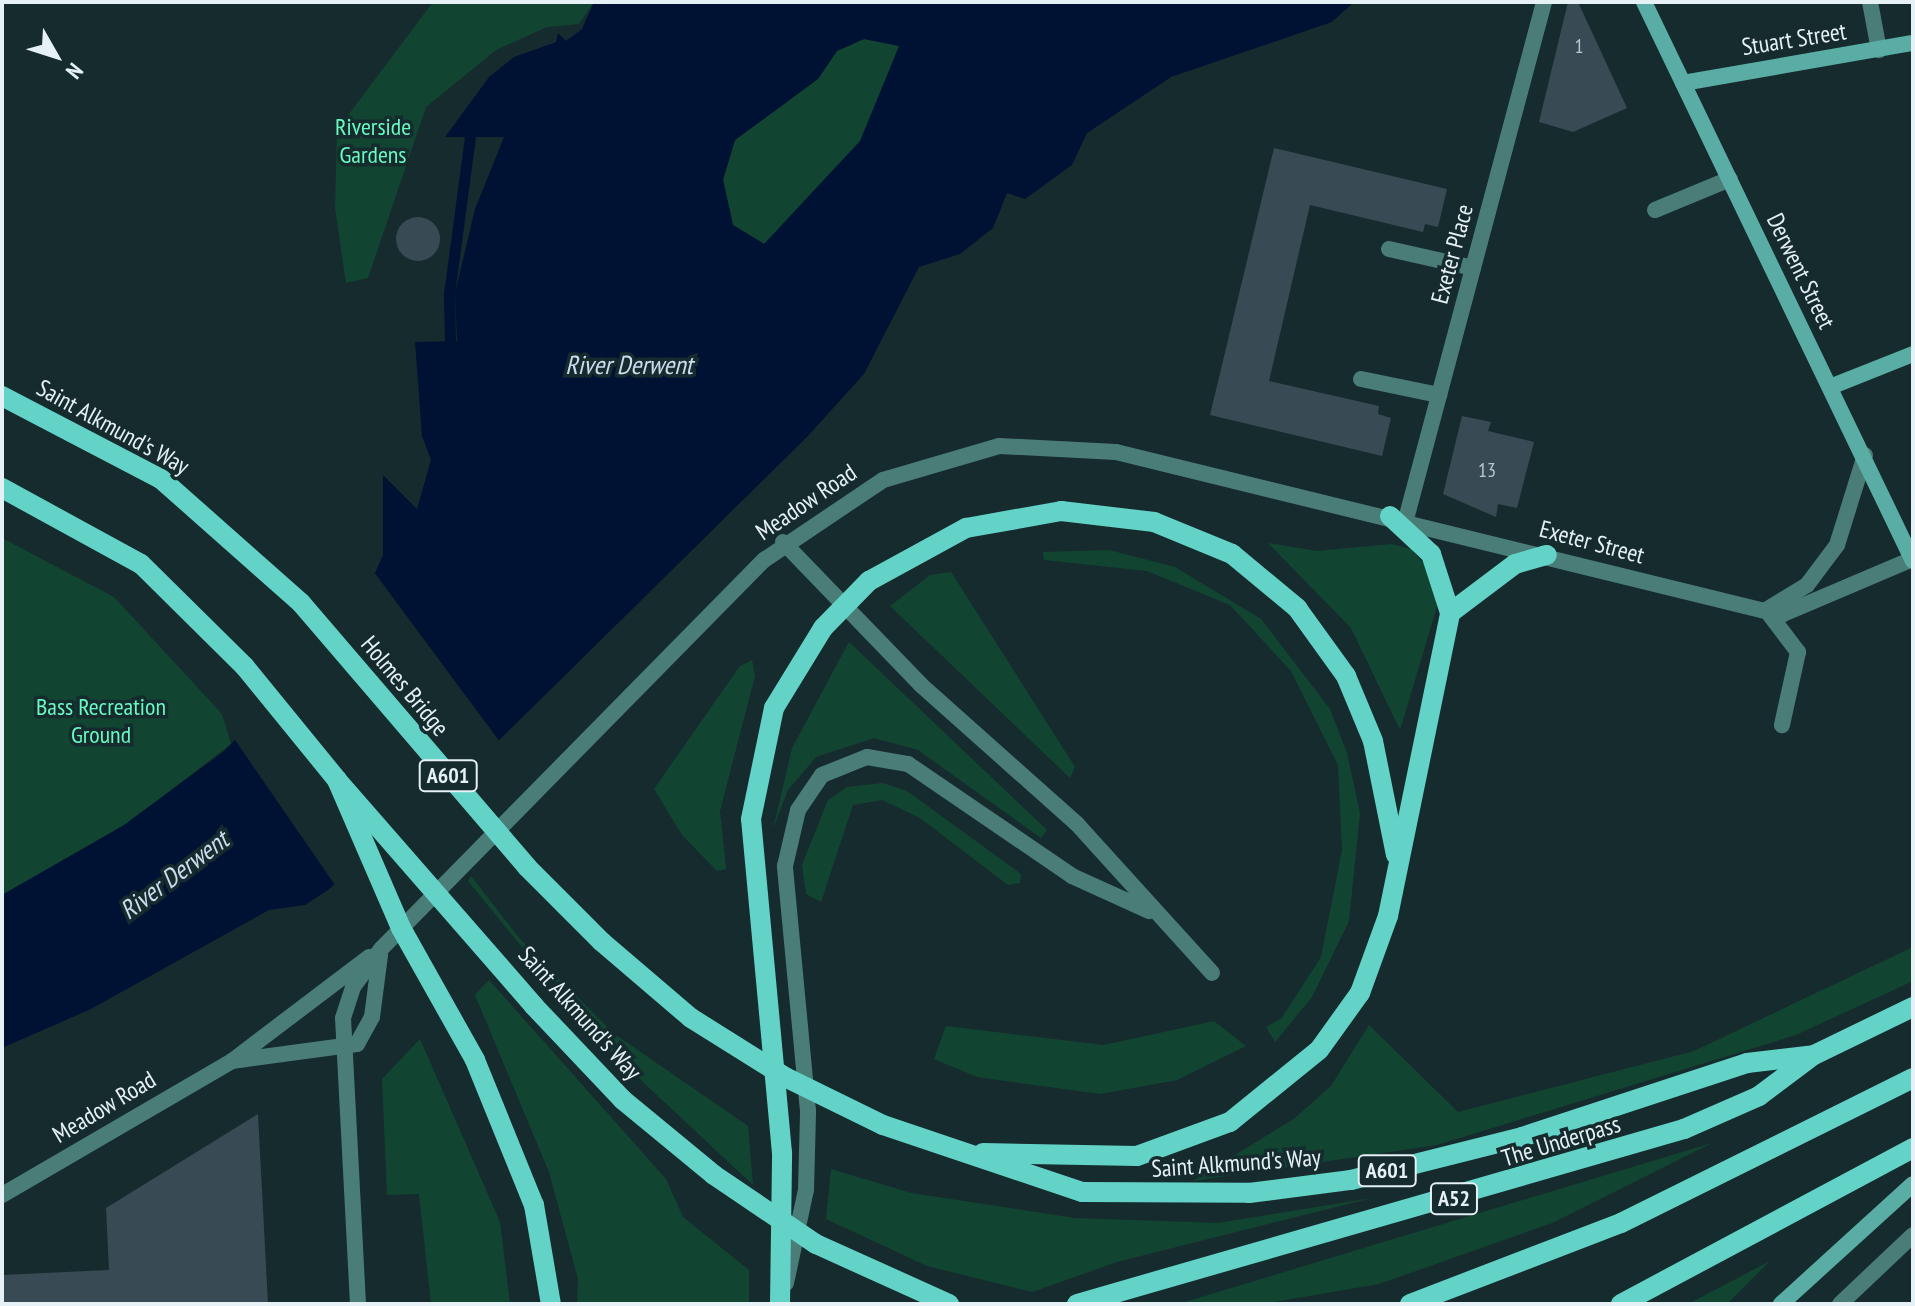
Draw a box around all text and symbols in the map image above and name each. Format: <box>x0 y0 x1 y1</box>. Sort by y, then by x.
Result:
north arrow <box>16 16 96 96</box>
street label: Stuart Street <box>1740 17 1848 61</box>
house number: 1 <box>1575 34 1583 58</box>
text: N <box>60 58 89 85</box>
park label: Riverside Gardens <box>335 113 411 169</box>
street label: Exeter Place <box>1425 201 1479 307</box>
street label: Derwent Street <box>1761 209 1841 333</box>
water label: River Derwent <box>565 349 693 381</box>
street label: Saint Alkmund's Way <box>31 373 195 481</box>
street label: Meadow Road <box>750 458 862 546</box>
house number: 13 <box>1478 458 1496 482</box>
street label: Exeter Street <box>1536 514 1648 570</box>
street label: Holmes Bridge <box>355 630 455 742</box>
park label: Bass Recreation Ground <box>36 693 166 749</box>
road number: A601 <box>418 758 478 794</box>
water label: River Derwent <box>114 824 234 926</box>
street label: Saint Alkmund's Way <box>512 940 648 1086</box>
street label: Meadow Road <box>47 1065 161 1149</box>
street label: The Underpass <box>1498 1109 1624 1173</box>
street label: Saint Alkmund's Way <box>1150 1143 1322 1183</box>
road number: A601 <box>1357 1153 1417 1189</box>
road number: A52 <box>1428 1181 1480 1217</box>

